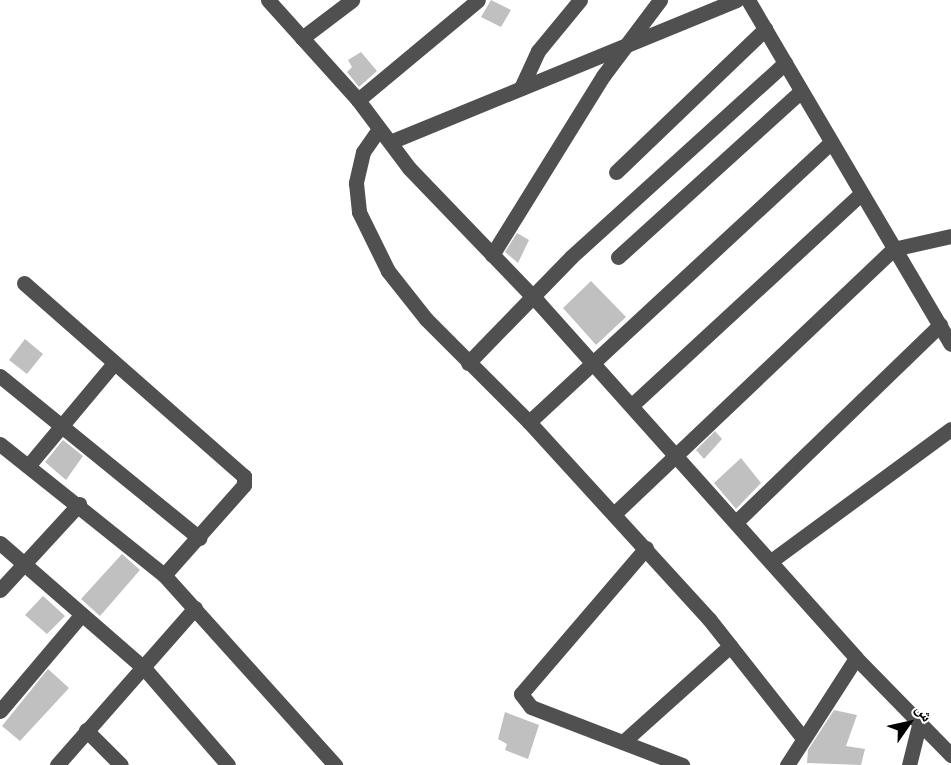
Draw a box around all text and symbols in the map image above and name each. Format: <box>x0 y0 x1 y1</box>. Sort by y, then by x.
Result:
north arrow <box>879 693 939 753</box>
text: ش <box>912 700 937 725</box>

